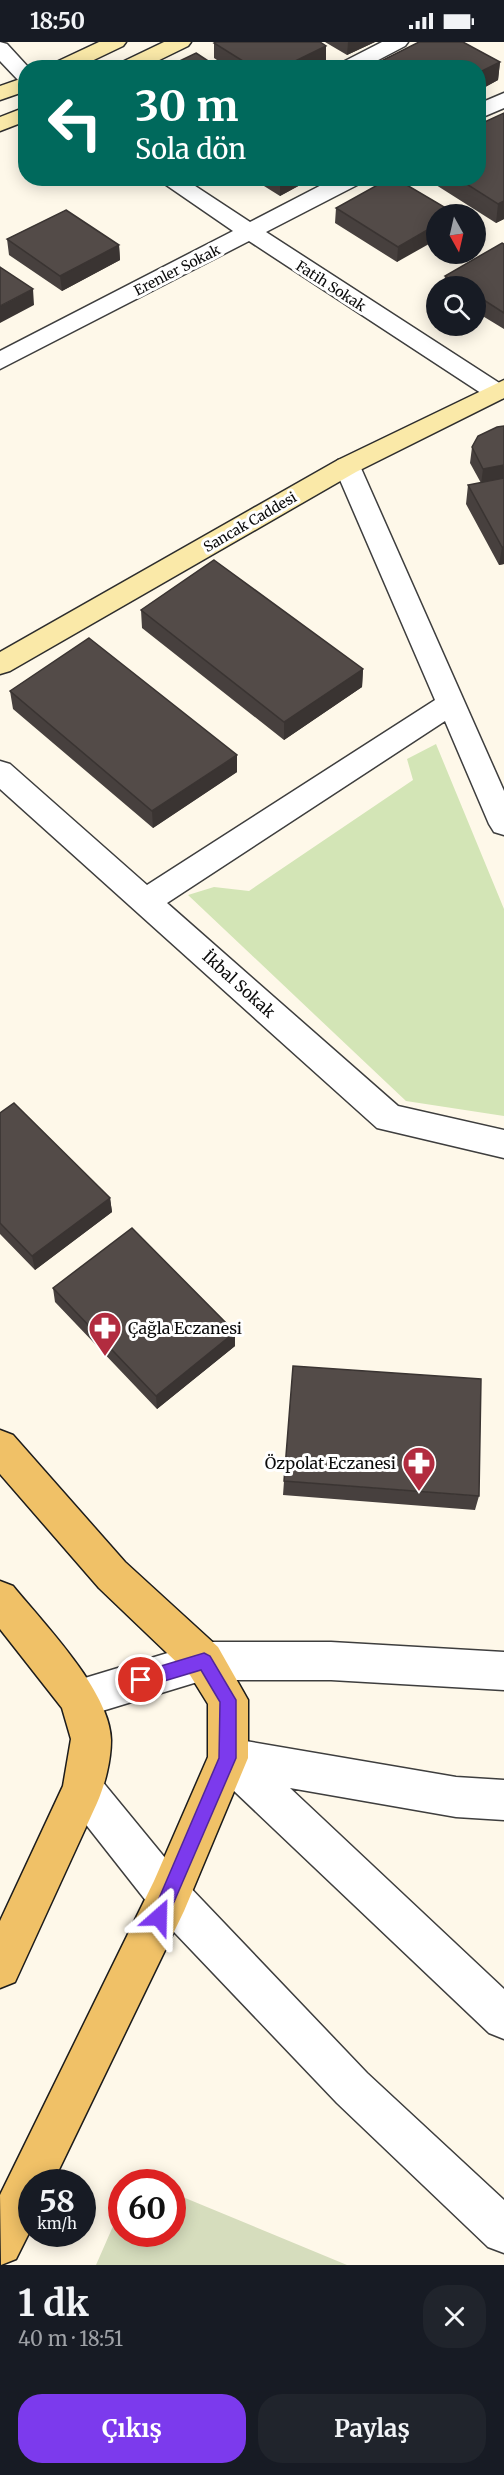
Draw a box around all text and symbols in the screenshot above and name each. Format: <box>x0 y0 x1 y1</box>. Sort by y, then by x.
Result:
text: 18:50 <box>30 7 85 35</box>
text: 30 m <box>135 80 239 132</box>
icon: left <box>36 84 114 162</box>
text: Sola dön <box>135 132 246 166</box>
north arrow <box>426 204 486 264</box>
map controls <box>426 204 486 336</box>
street label: Erenler Sokak <box>131 241 223 299</box>
street label: Fatih Sokak <box>293 257 369 315</box>
button: search <box>426 276 486 336</box>
street label: Sancak Caddesi <box>200 488 300 556</box>
street label: İkbal Sokak <box>199 946 280 1022</box>
pharmacy icon: Çağla Eczanesi <box>87 1310 123 1357</box>
place label: Çağla Eczanesi <box>128 1318 242 1338</box>
pharmacy icon: Özpolat Eczanesi <box>401 1445 437 1492</box>
place label: Özpolat Eczanesi <box>265 1453 396 1473</box>
pin <box>115 1654 166 1705</box>
icon: arrive <box>124 1663 157 1696</box>
position arrow <box>127 1885 191 1949</box>
speed limit sign: 60 <box>108 2169 186 2247</box>
text: 58 <box>39 2182 75 2220</box>
text: km/h <box>37 2214 77 2233</box>
text: 1 dk <box>18 2281 89 2326</box>
button: close <box>423 2285 486 2348</box>
text: 40 m · 18:51 <box>18 2326 123 2351</box>
button: Çıkış <box>18 2394 246 2463</box>
button: Paylaş <box>258 2394 486 2463</box>

